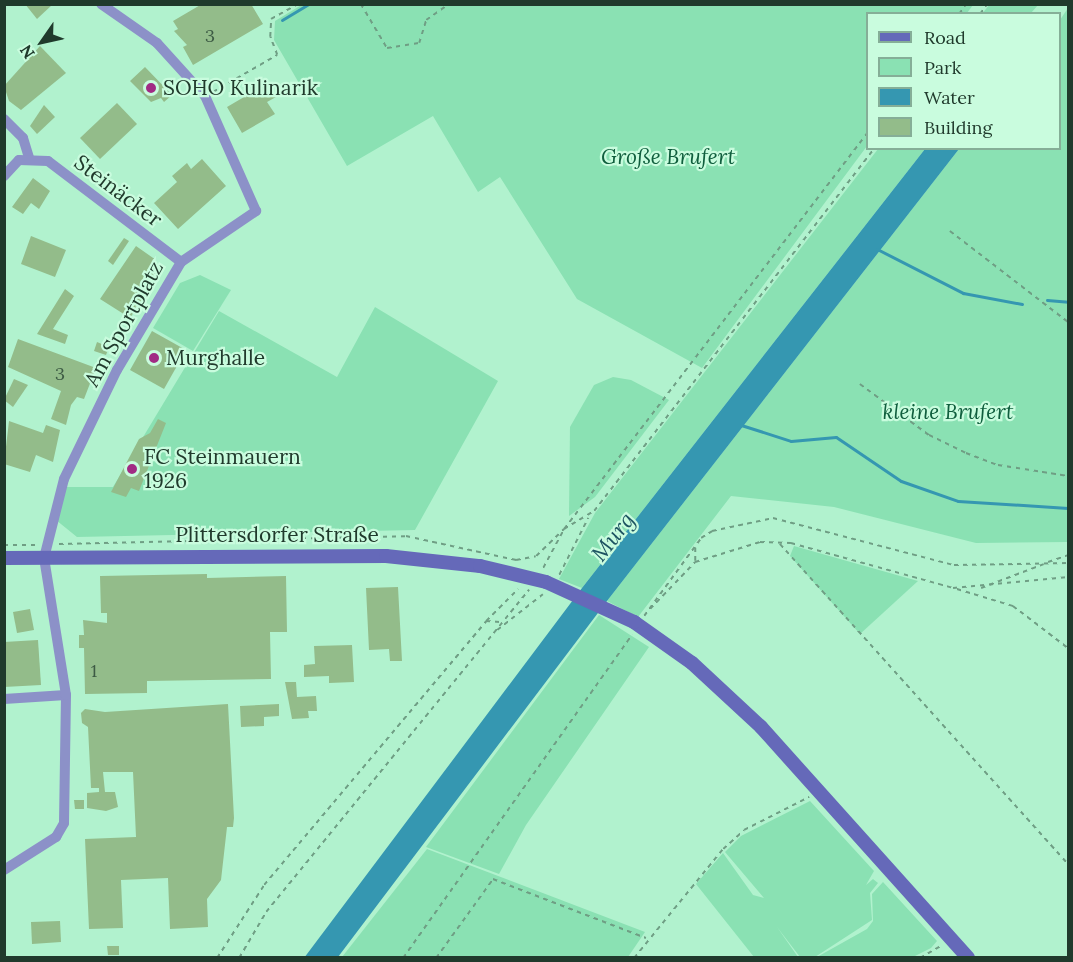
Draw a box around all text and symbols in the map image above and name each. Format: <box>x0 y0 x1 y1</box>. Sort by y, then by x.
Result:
north arrow <box>12 12 72 72</box>
legend <box>866 12 1061 150</box>
house number: 3 <box>205 25 215 47</box>
text: Road <box>924 26 966 49</box>
text: N <box>15 41 39 63</box>
text: Park <box>924 56 961 79</box>
place label: SOHO Kulinarik <box>163 75 318 101</box>
marker: SOHO Kulinarik <box>144 81 158 95</box>
text: Water <box>924 86 975 109</box>
text: Building <box>924 116 992 139</box>
park label: Große Brufert <box>601 144 735 170</box>
street label: Steinäcker <box>69 150 167 232</box>
street label: Am Sportplatz <box>79 257 169 391</box>
place label: Murghalle <box>166 345 265 371</box>
marker: Murghalle <box>147 351 161 365</box>
house number: 3 <box>55 363 65 385</box>
park label: kleine Brufert <box>883 399 1013 425</box>
place label: FC Steinmauern 1926 <box>144 444 301 494</box>
marker: FC Steinmauern 1926 <box>125 462 139 476</box>
water label: Murg <box>586 507 640 567</box>
street label: Plittersdorfer Straße <box>175 522 379 548</box>
house number: 1 <box>91 660 97 682</box>

